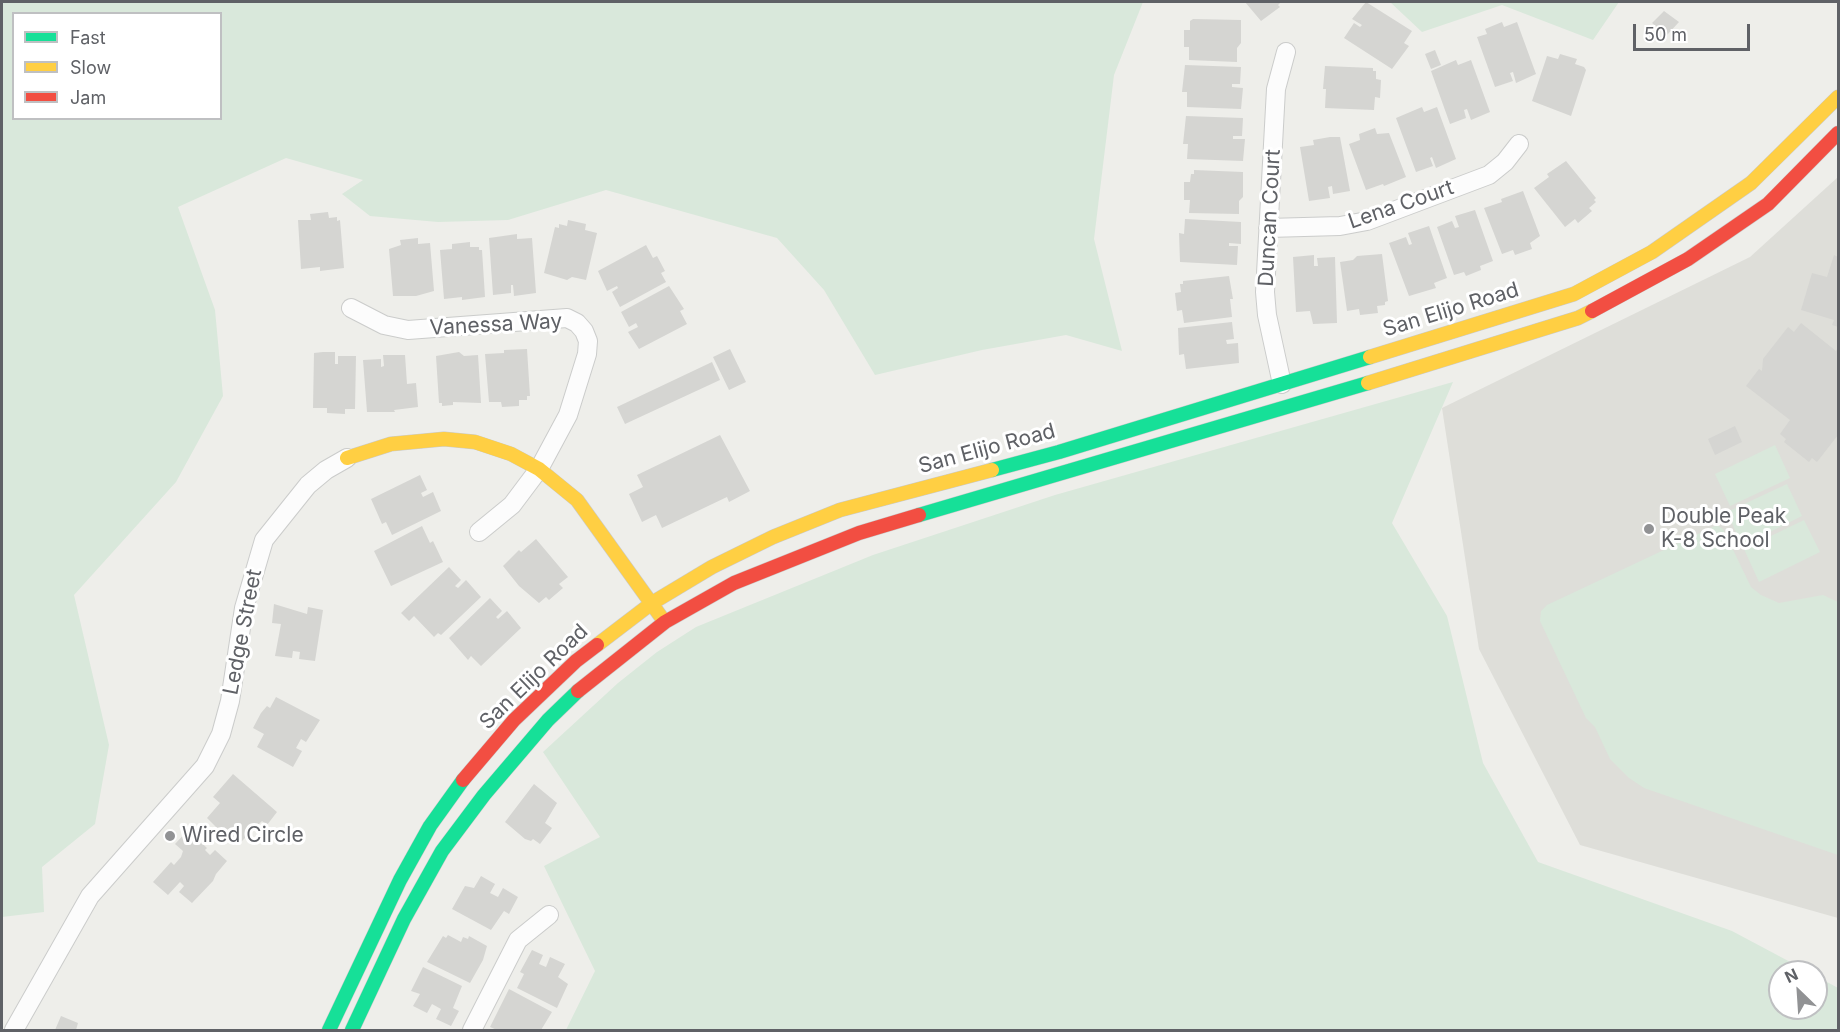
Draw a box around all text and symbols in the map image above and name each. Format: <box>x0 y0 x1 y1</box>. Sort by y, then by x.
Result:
legend <box>12 12 222 120</box>
scale bar <box>1636 12 1753 50</box>
text: 50 m <box>1644 24 1687 45</box>
text: Fast <box>70 27 106 48</box>
text: Slow <box>70 57 111 78</box>
text: Jam <box>70 87 106 108</box>
street label: Duncan Court <box>1254 149 1286 287</box>
street label: Lena Court <box>1345 175 1457 235</box>
street label: San Elijo Road <box>1380 277 1522 343</box>
street label: Vanessa Way <box>429 309 563 341</box>
street label: San Elijo Road <box>916 419 1058 479</box>
place label: Double Peak K-8 School <box>1661 504 1786 554</box>
marker: Double Peak K-8 School <box>1642 522 1656 536</box>
street label: Ledge Street <box>218 567 268 697</box>
street label: San Elijo Road <box>475 619 593 735</box>
place label: Wired Circle <box>182 823 304 849</box>
marker: Wired Circle <box>163 829 177 843</box>
north arrow <box>1768 960 1828 1020</box>
text: N <box>1781 964 1801 987</box>

